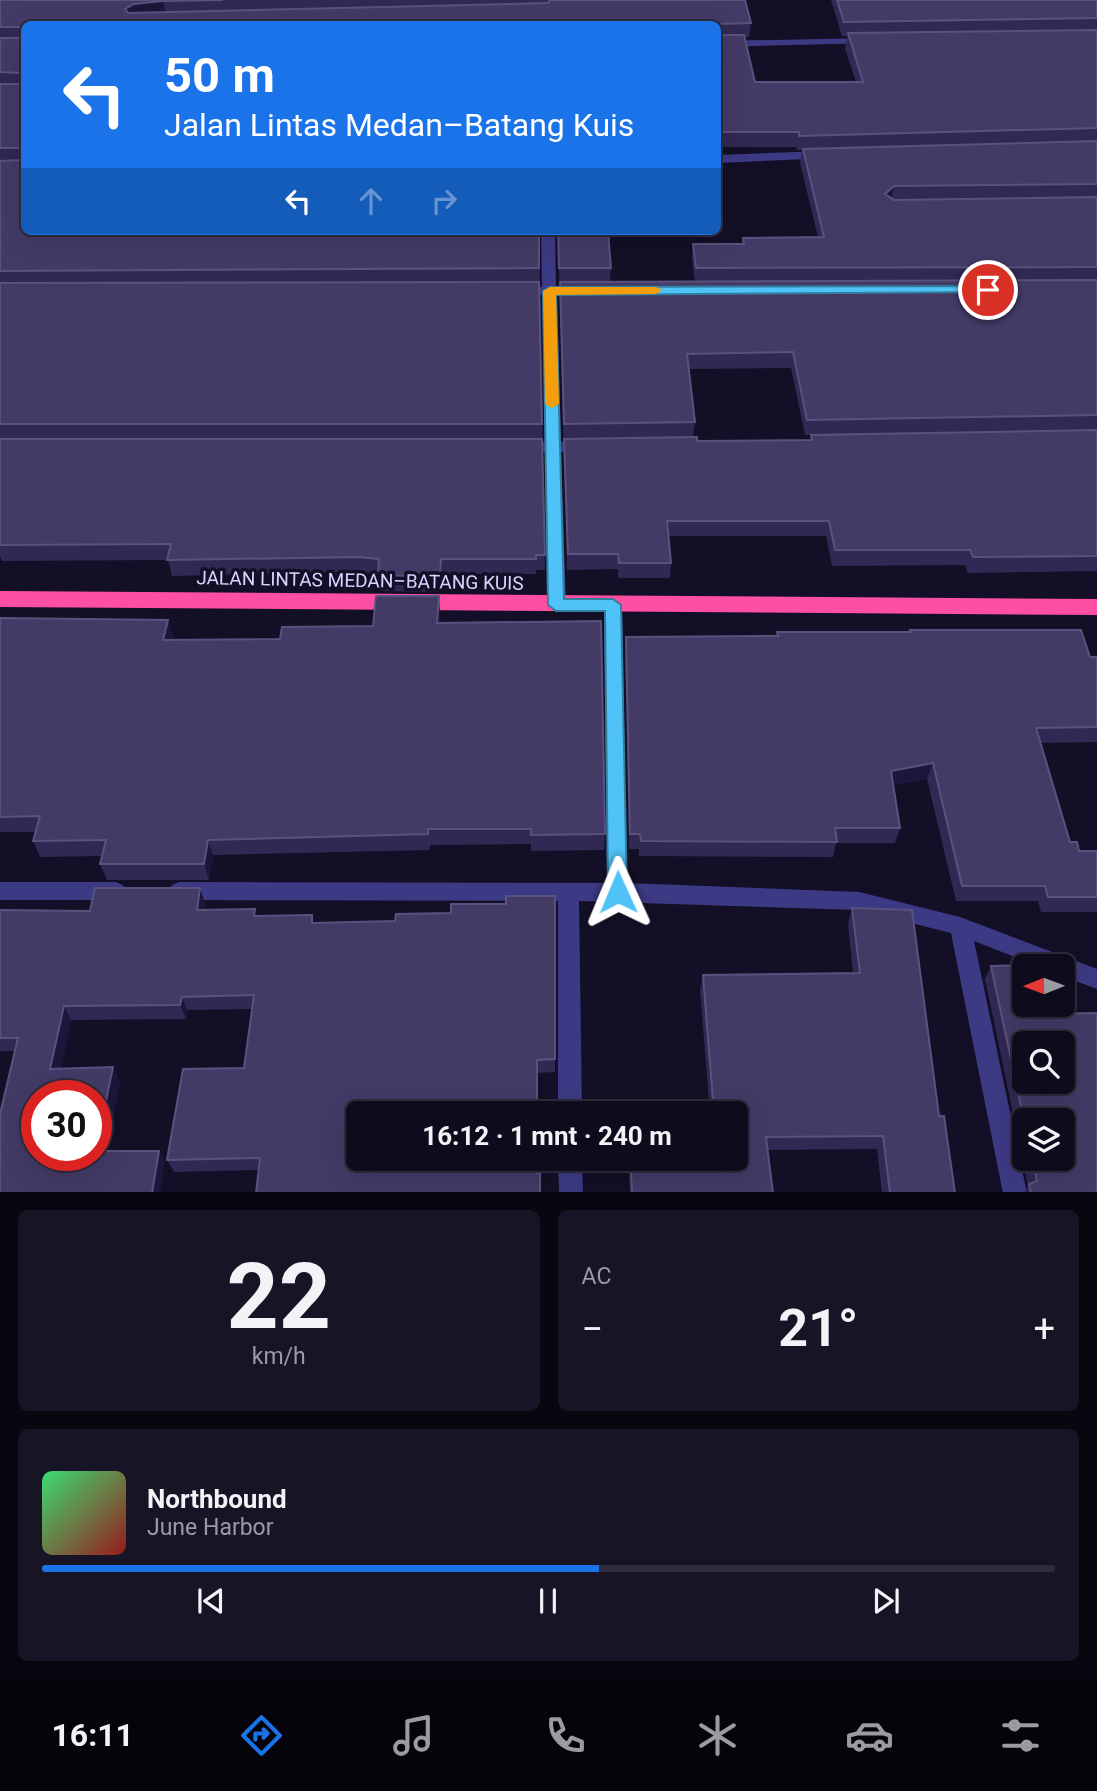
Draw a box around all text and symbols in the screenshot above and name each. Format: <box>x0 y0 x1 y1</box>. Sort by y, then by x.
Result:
text: 50 m <box>164 47 275 104</box>
icon: left <box>49 49 140 140</box>
text: Jalan Lintas Medan–Batang Kuis <box>164 106 634 144</box>
icon: left <box>279 182 317 220</box>
icon: ahead <box>352 182 390 220</box>
icon: right <box>425 182 463 220</box>
pin <box>958 260 1018 320</box>
icon: arrive <box>969 271 1007 309</box>
street label: JALAN LINTAS MEDAN–BATANG KUIS <box>196 566 524 595</box>
position arrow <box>581 855 655 929</box>
north arrow <box>1012 954 1074 1017</box>
map controls <box>1012 954 1075 1171</box>
button: search <box>1012 1031 1075 1094</box>
speed limit sign: 30 <box>21 1080 112 1171</box>
button: layers <box>1012 1108 1075 1171</box>
text: 16:12 · 1 mnt · 240 m <box>422 1121 672 1151</box>
text: 22 <box>227 1244 331 1350</box>
text: AC <box>582 1263 611 1290</box>
text: 21° <box>778 1298 858 1359</box>
text: − <box>582 1307 603 1351</box>
text: + <box>1033 1307 1055 1351</box>
text: km/h <box>252 1343 306 1370</box>
text: Northbound <box>147 1484 287 1514</box>
text: June Harbor <box>147 1514 274 1541</box>
icon: previous <box>192 1582 230 1620</box>
icon: pause <box>529 1582 567 1620</box>
icon: next <box>867 1582 905 1620</box>
icon: directions <box>237 1711 286 1760</box>
icon: music <box>389 1711 438 1760</box>
icon: phone <box>541 1711 590 1760</box>
icon: climate <box>693 1711 742 1760</box>
icon: car <box>845 1711 894 1760</box>
icon: filters <box>996 1711 1045 1760</box>
text: 16:11 <box>51 1716 134 1754</box>

